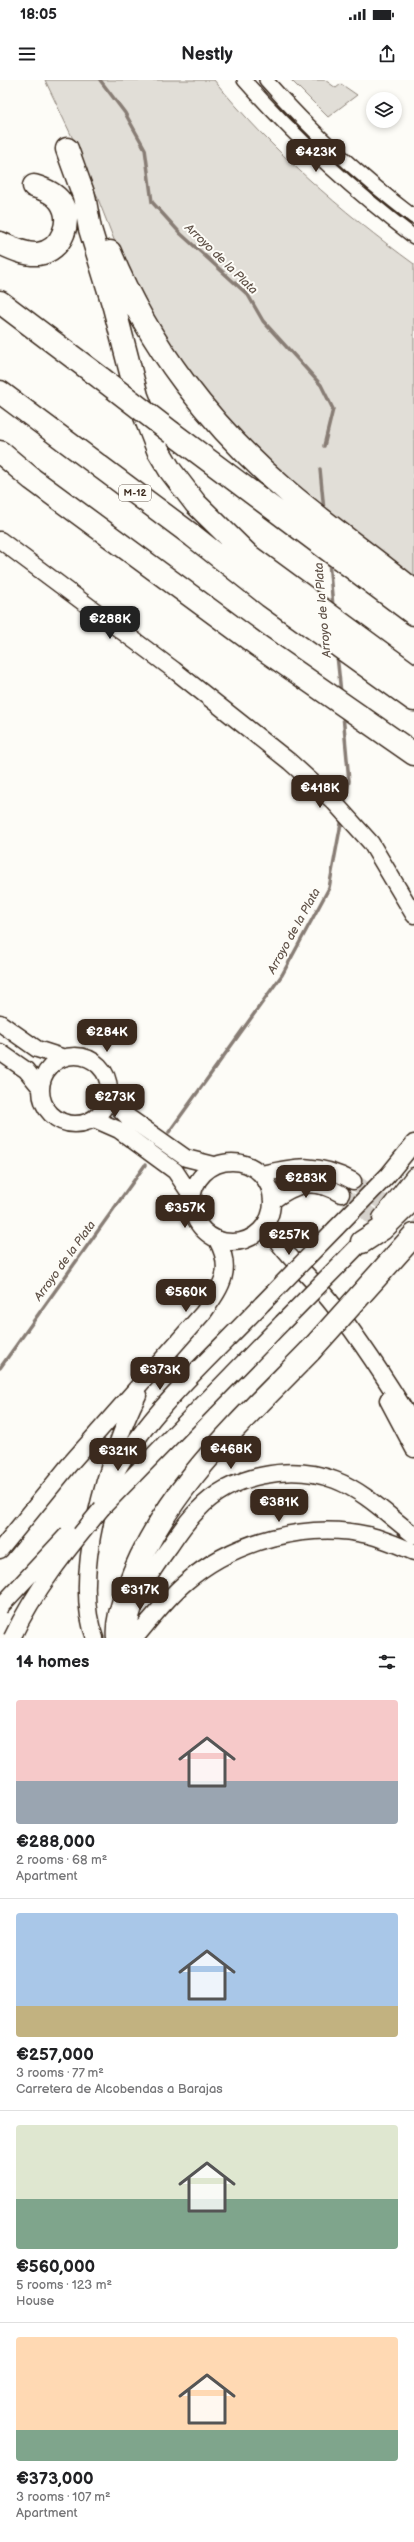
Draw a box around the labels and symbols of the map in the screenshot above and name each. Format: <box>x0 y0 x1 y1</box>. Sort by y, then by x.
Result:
pin: €423K <box>288 139 344 173</box>
water label: Arroyo de la Plata <box>181 220 261 298</box>
road number: M-12 <box>119 485 151 501</box>
water label: Arroyo de la Plata <box>311 562 335 659</box>
pin: €288K <box>82 606 138 640</box>
pin: €418K <box>292 775 348 809</box>
water label: Arroyo de la Plata <box>264 885 324 977</box>
pin: €284K <box>79 1019 135 1053</box>
pin: €273K <box>87 1084 143 1118</box>
pin: €283K <box>278 1165 334 1199</box>
pin: €357K <box>157 1195 213 1229</box>
water label: Arroyo de la Plata <box>30 1218 99 1305</box>
pin: €257K <box>261 1222 317 1256</box>
pin: €560K <box>158 1279 214 1313</box>
pin: €373K <box>132 1357 188 1391</box>
pin: €468K <box>203 1436 259 1470</box>
pin: €321K <box>90 1438 146 1472</box>
pin: €381K <box>251 1489 307 1523</box>
pin: €317K <box>112 1577 168 1611</box>

